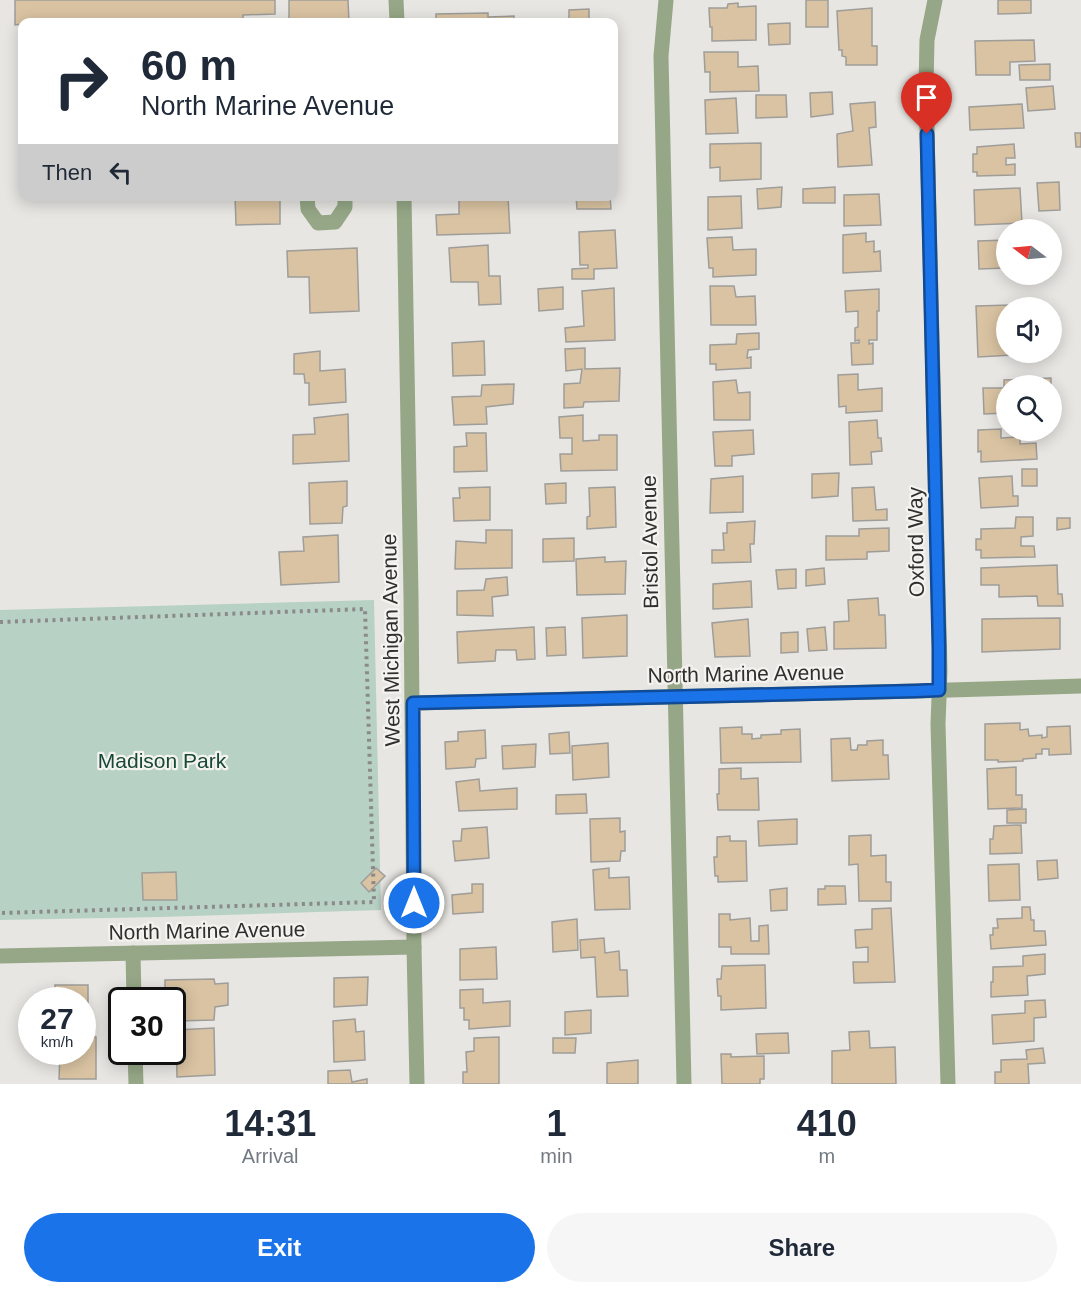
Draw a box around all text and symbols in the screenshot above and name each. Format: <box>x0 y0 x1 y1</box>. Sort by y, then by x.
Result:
icon: right <box>42 42 120 120</box>
text: 60 m <box>141 42 237 89</box>
pin <box>901 72 952 134</box>
icon: arrive <box>910 81 943 114</box>
text: North Marine Avenue <box>141 91 394 121</box>
icon: left <box>104 156 137 189</box>
text: Then <box>42 160 92 185</box>
north arrow <box>996 219 1062 285</box>
map controls <box>996 219 1062 441</box>
button: sound <box>996 297 1062 363</box>
button: search <box>996 375 1062 441</box>
street label: Bristol Avenue <box>637 475 662 609</box>
street label: Oxford Way <box>903 486 928 597</box>
street label: West Michigan Avenue <box>377 533 404 747</box>
street label: North Marine Avenue <box>647 660 845 687</box>
park label: Madison Park <box>98 749 227 772</box>
position arrow <box>382 871 446 935</box>
street label: North Marine Avenue <box>108 917 306 944</box>
speed limit sign: 30 <box>108 987 186 1065</box>
text: 27 <box>40 1002 74 1035</box>
text: km/h <box>41 1033 73 1050</box>
text: 14:31 <box>224 1103 316 1144</box>
text: 1 <box>546 1103 566 1144</box>
text: 410 <box>797 1103 857 1144</box>
text: Arrival <box>242 1145 299 1167</box>
text: min <box>540 1145 573 1167</box>
text: m <box>818 1145 835 1167</box>
button: Exit <box>24 1213 535 1282</box>
button: Share <box>547 1213 1057 1282</box>

